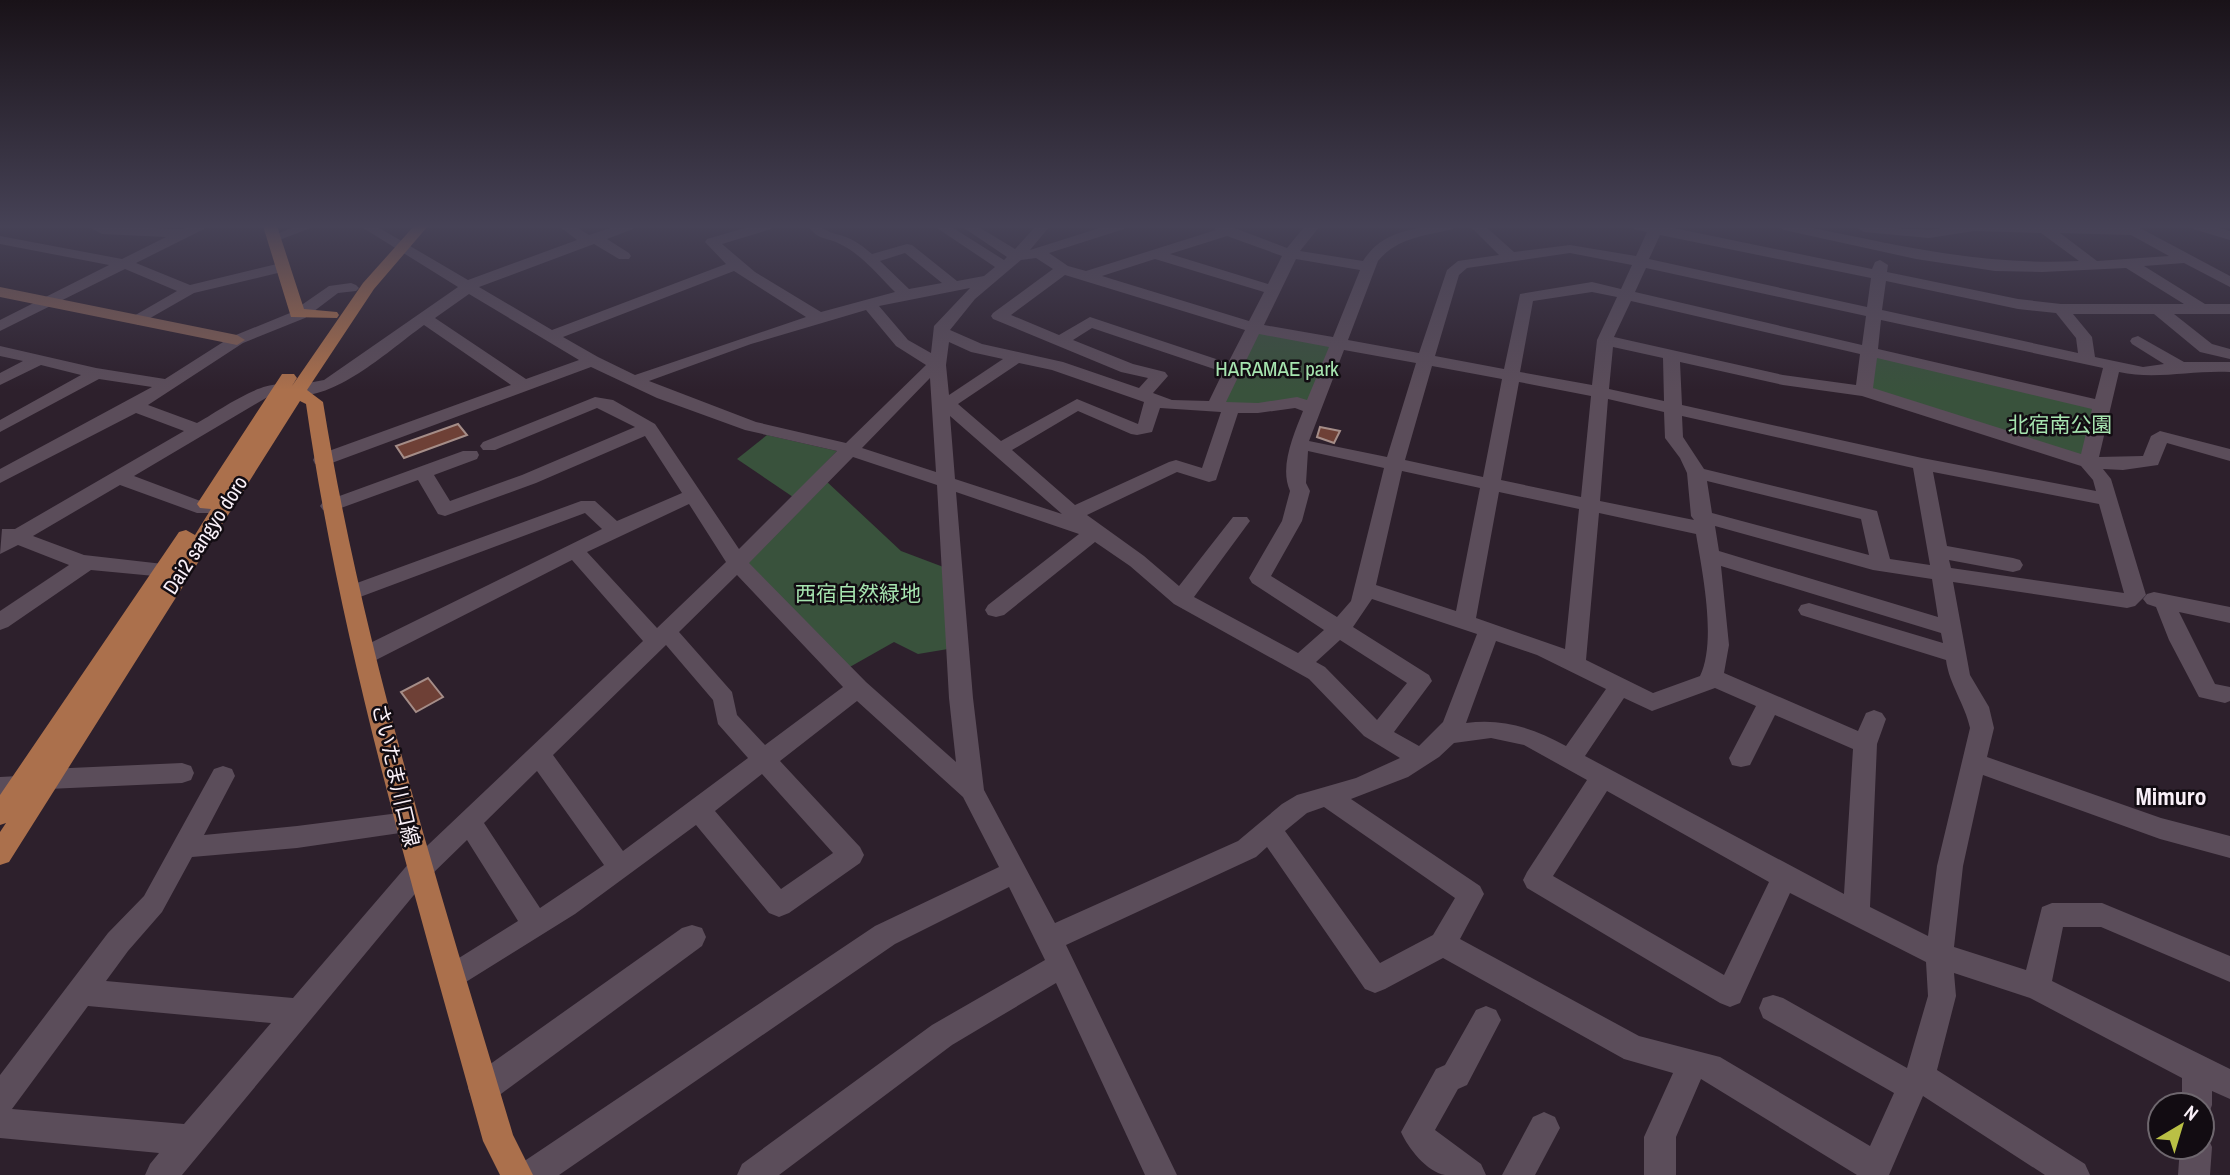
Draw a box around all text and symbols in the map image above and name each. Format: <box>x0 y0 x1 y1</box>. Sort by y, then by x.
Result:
park label: HARAMAE park <box>1215 354 1339 383</box>
park label: 北宿南公園 <box>2008 410 2113 439</box>
street label: Dai2 sangyo doro <box>156 470 254 600</box>
park label: 西宿自然緑地 <box>795 579 921 608</box>
street label: さいたま川口線 <box>365 700 427 850</box>
district label: Mimuro <box>2135 780 2207 812</box>
north arrow <box>2146 1091 2216 1161</box>
text: N <box>2179 1099 2204 1126</box>

